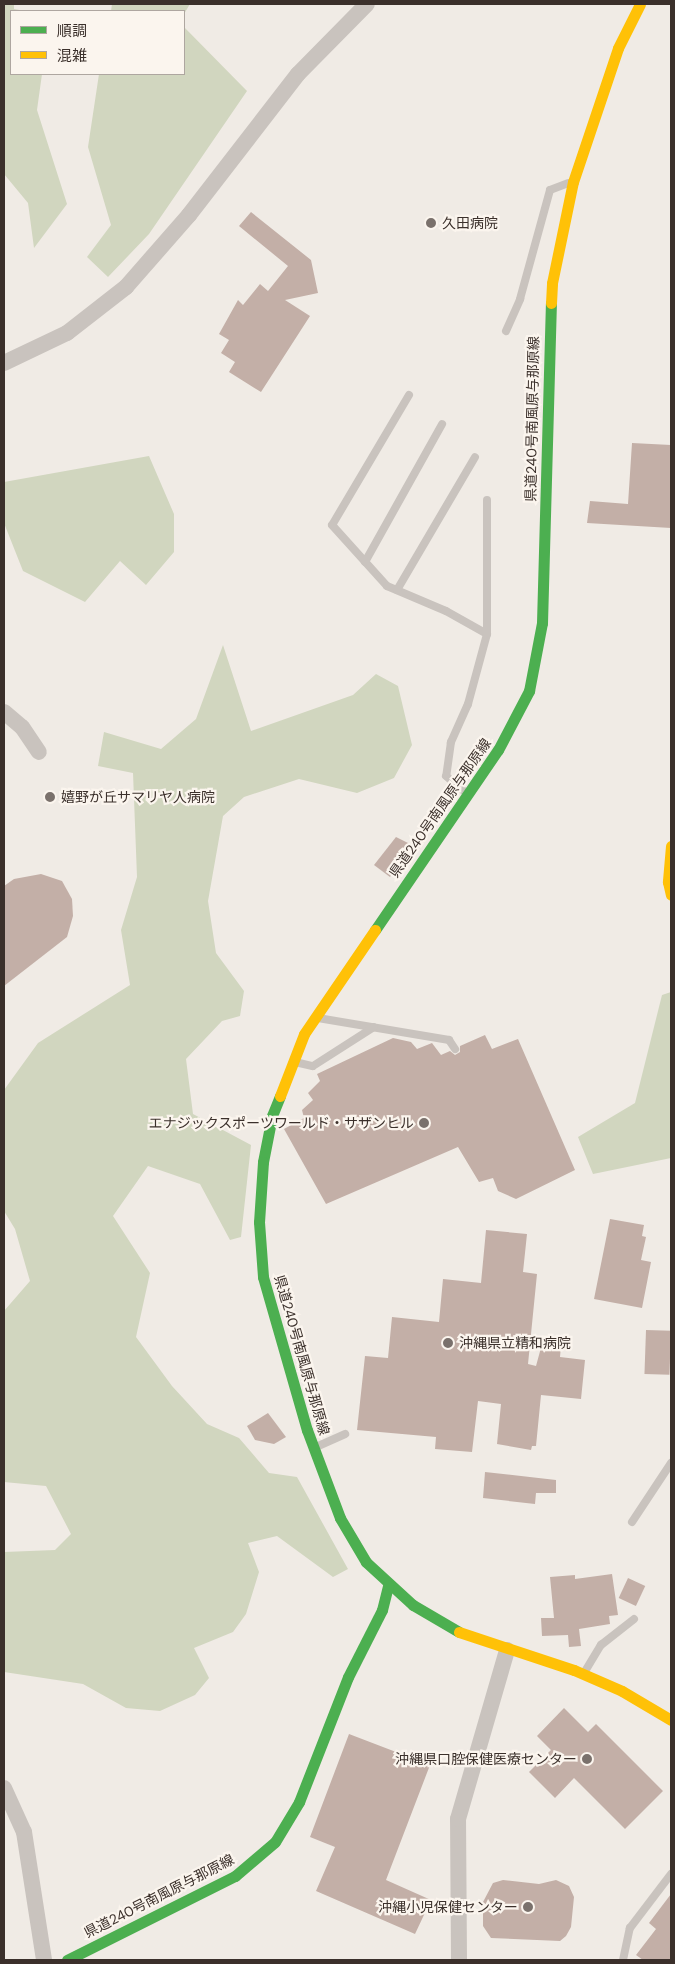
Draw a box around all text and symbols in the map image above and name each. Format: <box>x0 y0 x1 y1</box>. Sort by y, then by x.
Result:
legend <box>10 10 185 75</box>
text: 順調 <box>57 21 87 41</box>
text: 混雑 <box>57 46 87 66</box>
place label: 久田病院 <box>442 215 498 231</box>
marker: 久田病院 <box>424 216 438 230</box>
street label: 県道240号南風原与那原線 <box>522 336 542 502</box>
street label: 県道240号南風原与那原線 <box>386 735 494 881</box>
place label: 嬉野が丘サマリヤ人病院 <box>61 789 215 805</box>
marker: 嬉野が丘サマリヤ人病院 <box>43 790 57 804</box>
place label: エナジックスポーツワールド・サザンヒル <box>148 1115 414 1131</box>
marker: エナジックスポーツワールド・サザンヒル <box>418 1117 430 1129</box>
street label: 県道240号南風原与那原線 <box>271 1273 333 1437</box>
place label: 沖縄県立精和病院 <box>459 1335 571 1351</box>
marker: 沖縄県立精和病院 <box>441 1336 455 1350</box>
place label: 沖縄県口腔保健医療センター <box>395 1751 577 1767</box>
marker: 沖縄県口腔保健医療センター <box>581 1753 593 1765</box>
street label: 県道240号南風原与那原線 <box>81 1851 237 1941</box>
place label: 沖縄小児保健センター <box>378 1899 518 1915</box>
marker: 沖縄小児保健センター <box>522 1901 534 1913</box>

